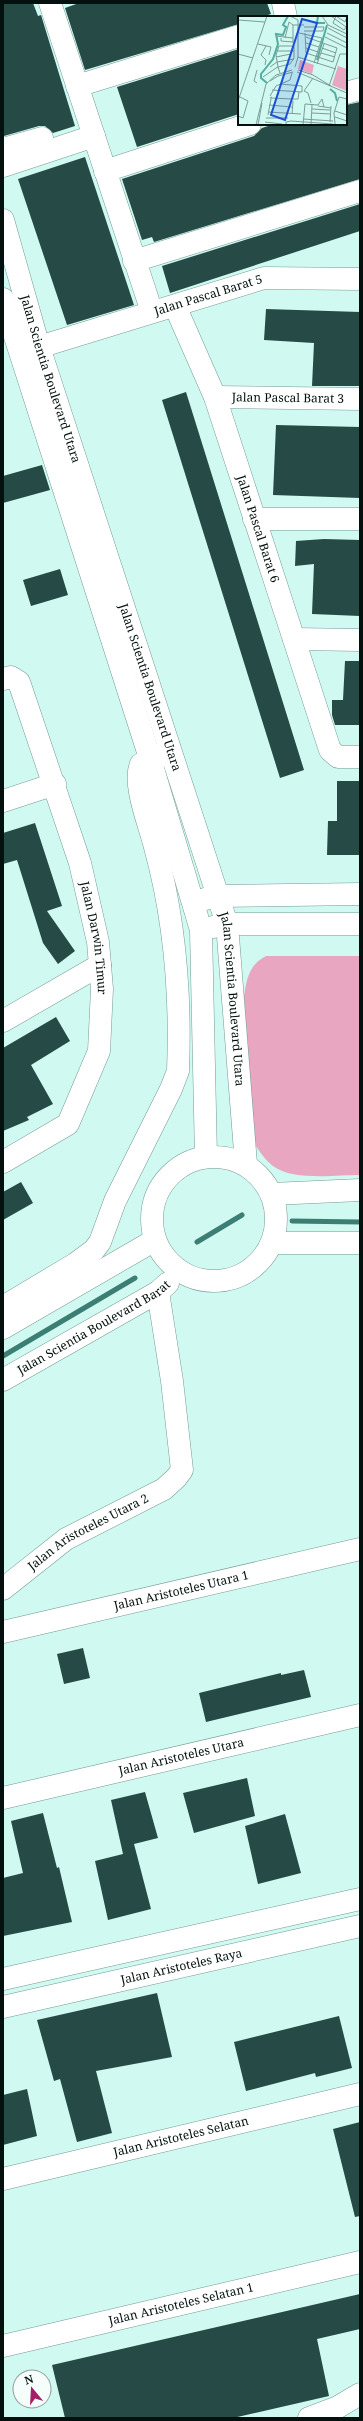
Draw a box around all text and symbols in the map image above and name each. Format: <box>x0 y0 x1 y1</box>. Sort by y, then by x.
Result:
inset map <box>238 16 347 125</box>
street label: Jalan Pascal Barat 5 <box>151 270 264 320</box>
street label: Jalan Scientia Boulevard Utara <box>16 292 85 465</box>
street label: Jalan Pascal Barat 3 <box>231 388 345 407</box>
street label: Jalan Pascal Barat 6 <box>233 472 284 585</box>
street label: Jalan Scientia Boulevard Utara <box>115 600 186 773</box>
street label: Jalan Darwin Timur <box>76 879 111 995</box>
street label: Jalan Scientia Boulevard Utara <box>215 908 249 1087</box>
street label: Jalan Scientia Boulevard Barat <box>13 1276 174 1379</box>
street label: Jalan Aristoteles Utara 2 <box>23 1489 151 1575</box>
street label: Jalan Aristoteles Utara 1 <box>111 1566 250 1614</box>
street label: Jalan Aristoteles Utara <box>116 1733 246 1779</box>
street label: Jalan Aristoteles Raya <box>118 1944 244 1988</box>
street label: Jalan Aristoteles Selatan <box>111 2112 251 2161</box>
street label: Jalan Aristoteles Selatan 1 <box>106 2278 255 2329</box>
north arrow <box>12 2369 52 2409</box>
text: N <box>22 2370 36 2387</box>

